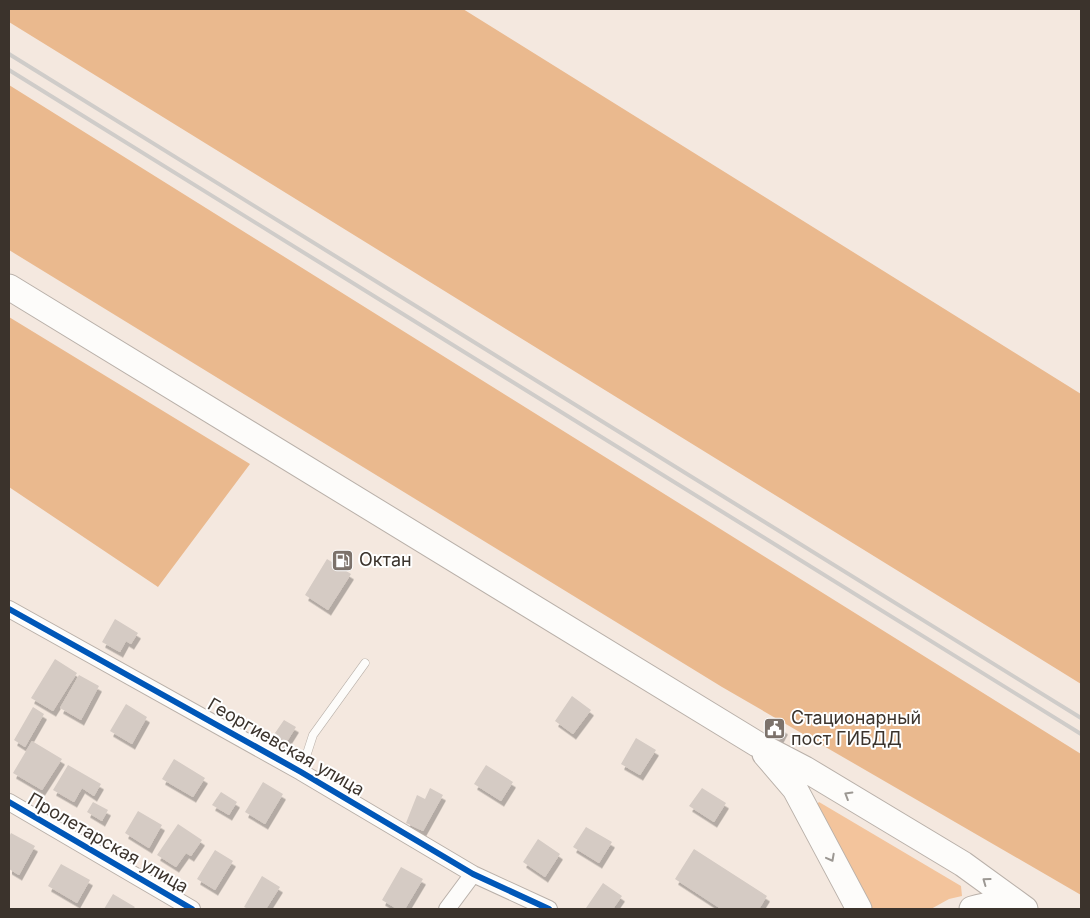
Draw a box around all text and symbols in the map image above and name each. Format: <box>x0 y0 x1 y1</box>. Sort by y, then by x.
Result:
fuel station icon: Октан <box>331 548 355 572</box>
place label: Октан <box>359 549 412 570</box>
street label: Георгиевская улица <box>204 693 368 800</box>
place label: Стационарный пост ГИБДД <box>791 707 921 749</box>
public building icon: Стационарный пост ГИБДД <box>763 716 787 740</box>
street label: Пролетарская улица <box>24 788 192 897</box>
one-way arrow <box>845 791 854 801</box>
one-way arrow <box>825 852 835 861</box>
one-way arrow <box>982 878 992 887</box>

